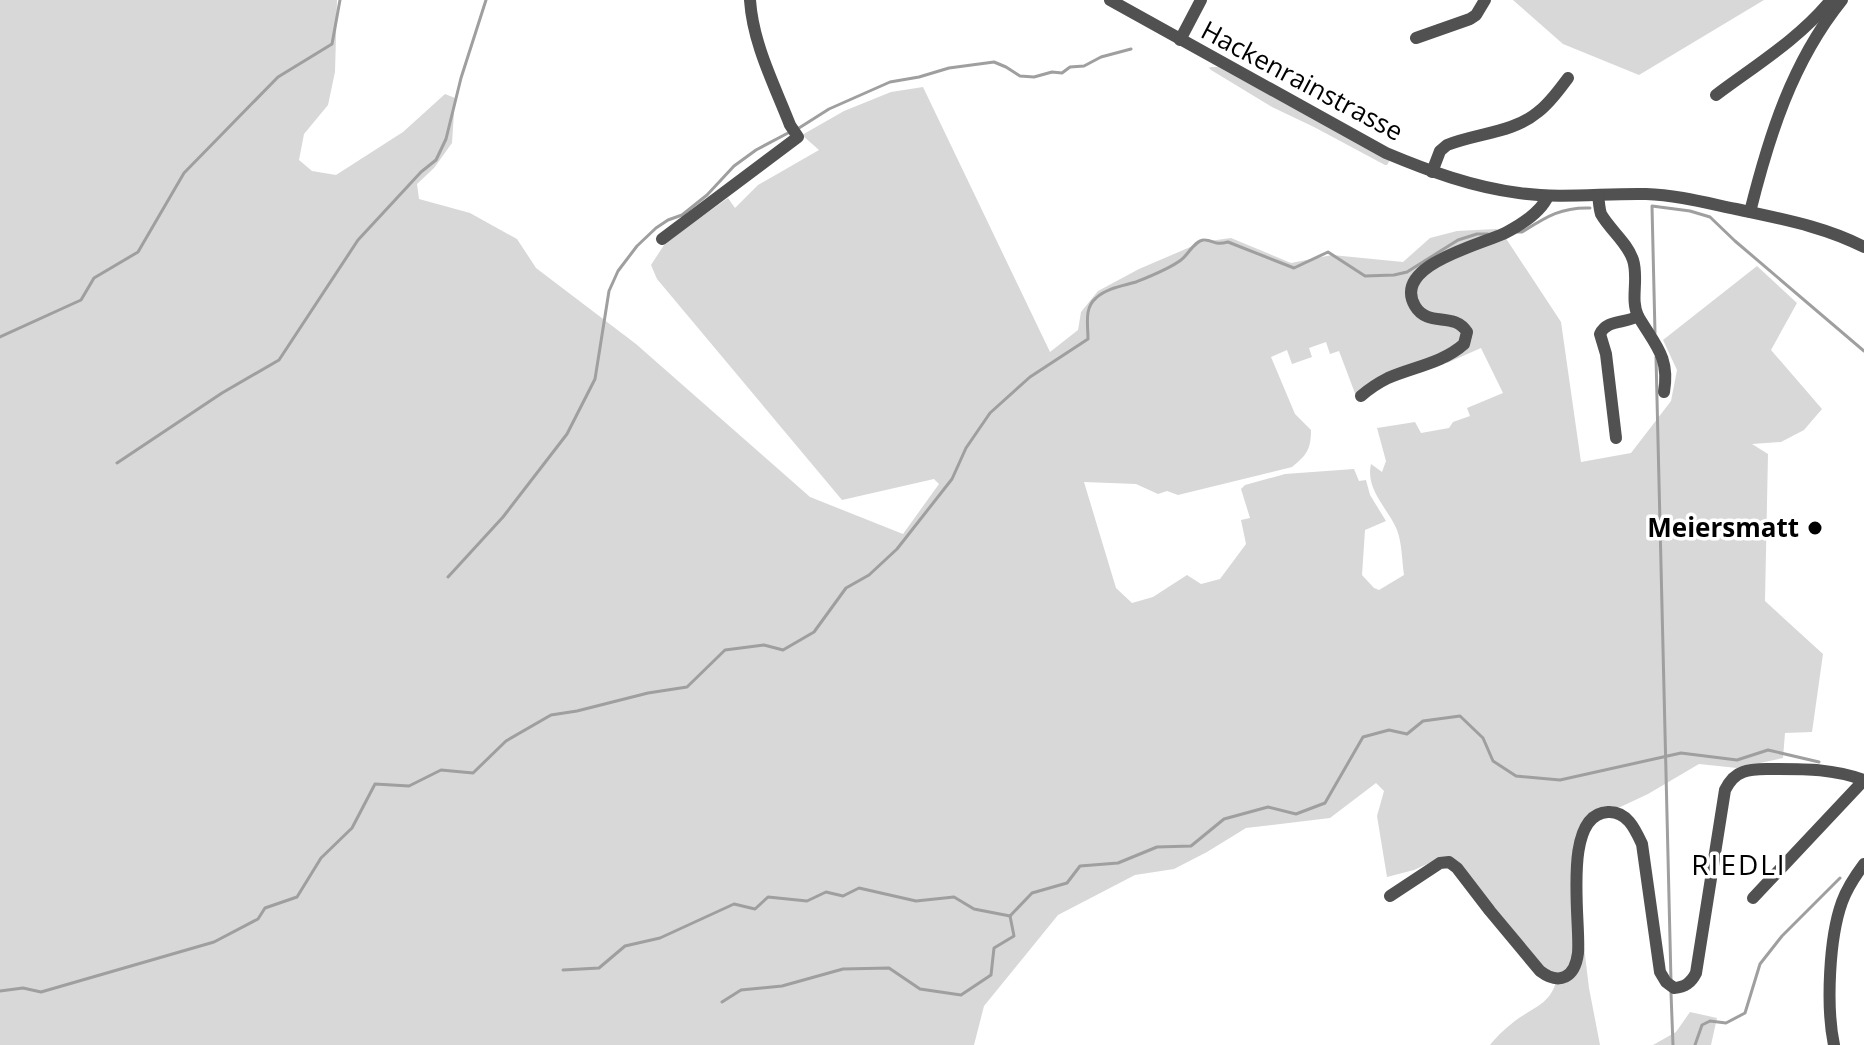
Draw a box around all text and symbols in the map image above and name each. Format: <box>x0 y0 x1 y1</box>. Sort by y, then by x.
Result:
street label: Hackenrainstrasse <box>1195 12 1410 149</box>
place label: Meiersmatt <box>1647 509 1799 545</box>
marker: Meiersmatt <box>1806 519 1824 537</box>
district label: RIEDLI <box>1691 845 1787 883</box>

